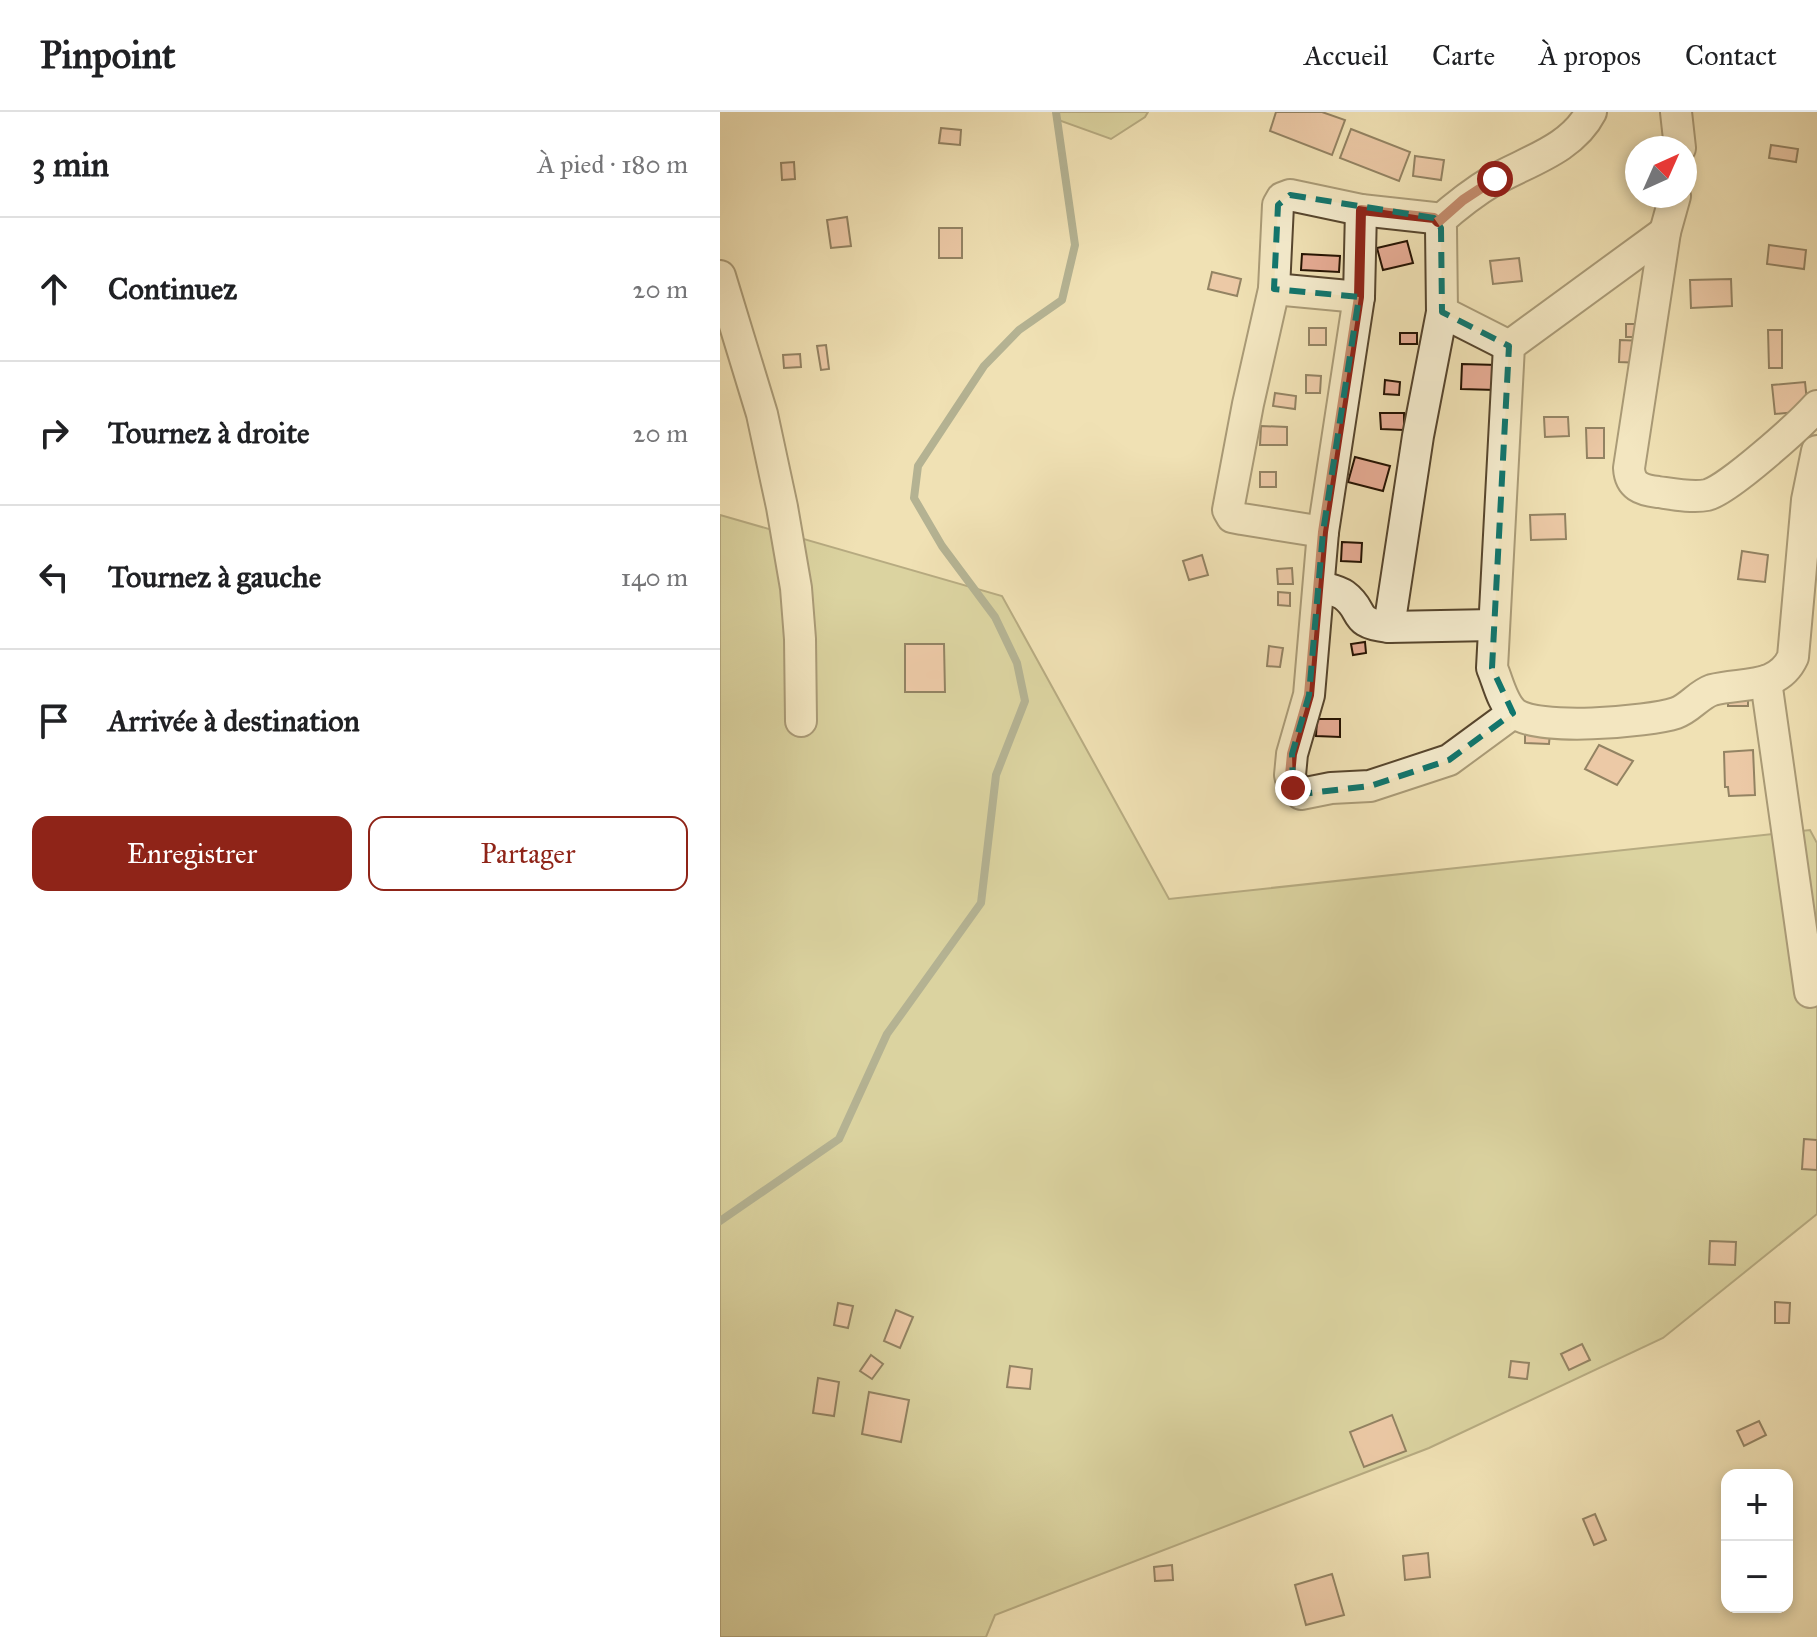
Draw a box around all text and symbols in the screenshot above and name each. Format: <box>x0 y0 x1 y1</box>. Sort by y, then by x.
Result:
text: Pinpoint <box>40 32 176 78</box>
text: Accueil <box>1304 38 1388 73</box>
text: Carte <box>1432 38 1495 73</box>
text: À propos <box>1539 38 1641 73</box>
text: Contact <box>1685 38 1777 73</box>
north arrow <box>1625 136 1697 208</box>
text: 3 min <box>32 144 109 185</box>
text: À pied · 180 m <box>537 148 688 180</box>
route start <box>1477 161 1513 197</box>
icon: ahead <box>32 267 76 311</box>
text: Continuez <box>108 271 237 307</box>
text: 20 m <box>633 273 688 305</box>
icon: right <box>32 411 76 455</box>
text: Tournez à droite <box>108 415 310 451</box>
text: 20 m <box>633 417 688 449</box>
icon: left <box>32 555 76 599</box>
text: Tournez à gauche <box>108 559 321 595</box>
text: 140 m <box>621 561 688 593</box>
icon: arrive <box>32 699 76 743</box>
text: Arrivée à destination <box>108 703 360 739</box>
route end <box>1275 770 1311 806</box>
button: Enregistrer <box>32 816 352 891</box>
button: Partager <box>368 816 688 891</box>
map controls <box>1721 1469 1793 1613</box>
button: + <box>1721 1469 1793 1541</box>
button: − <box>1721 1541 1793 1613</box>

